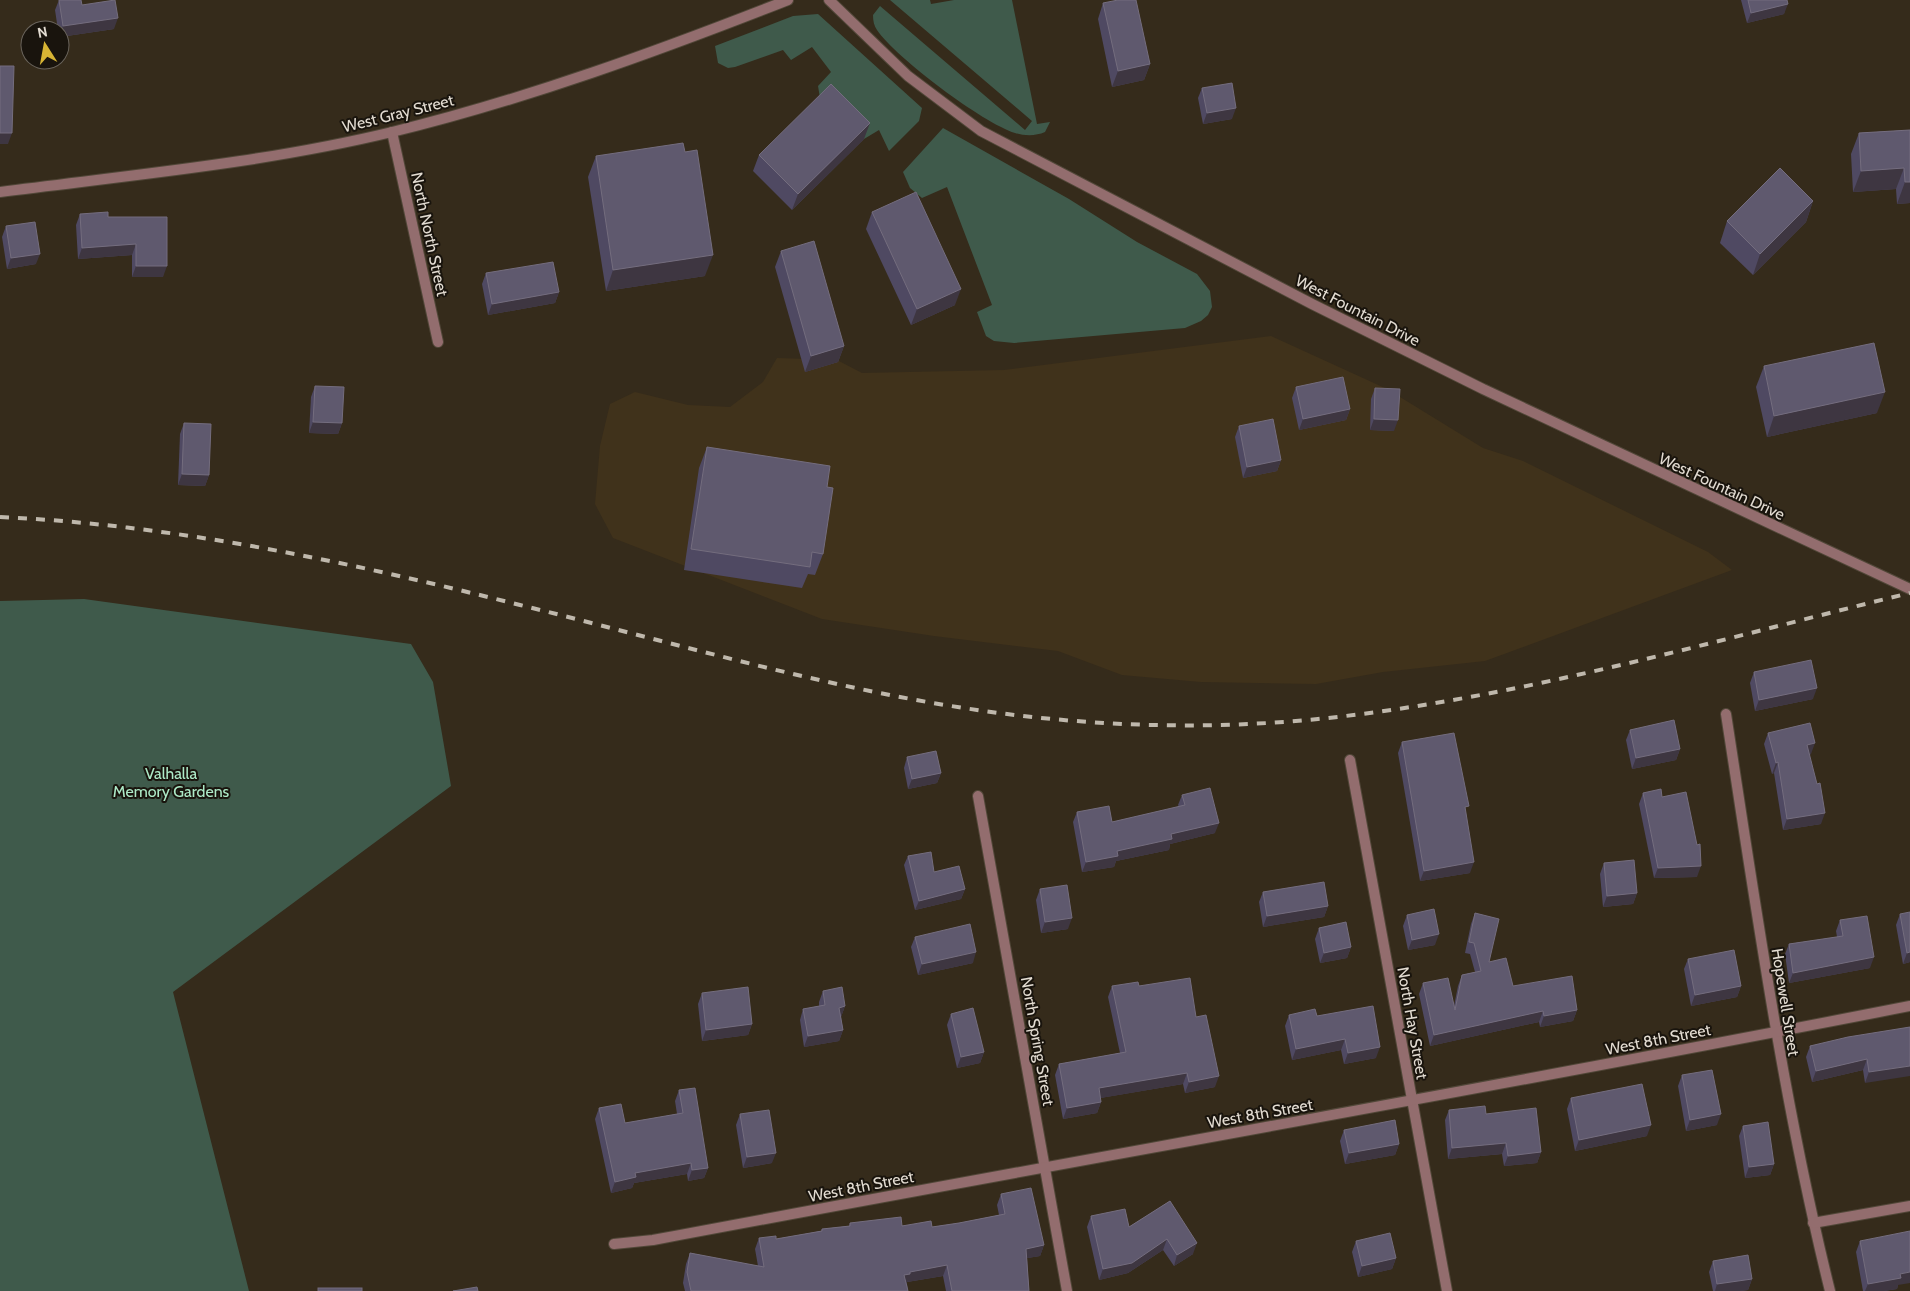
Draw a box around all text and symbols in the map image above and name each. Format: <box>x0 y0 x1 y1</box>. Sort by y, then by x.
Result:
north arrow <box>20 20 70 70</box>
text: N <box>36 22 49 42</box>
street label: West Gray Street <box>340 90 456 137</box>
street label: North North Street <box>407 170 452 298</box>
street label: West Fountain Drive <box>1292 271 1423 350</box>
street label: West Fountain Drive <box>1656 449 1788 524</box>
park label: Valhalla Memory Gardens <box>113 764 230 801</box>
street label: Hopewell Street <box>1768 947 1804 1058</box>
street label: North Hay Street <box>1393 965 1432 1081</box>
street label: North Spring Street <box>1017 975 1058 1108</box>
street label: West 8th Street <box>1604 1020 1713 1059</box>
street label: West 8th Street <box>1206 1095 1315 1132</box>
street label: West 8th Street <box>807 1167 916 1206</box>

